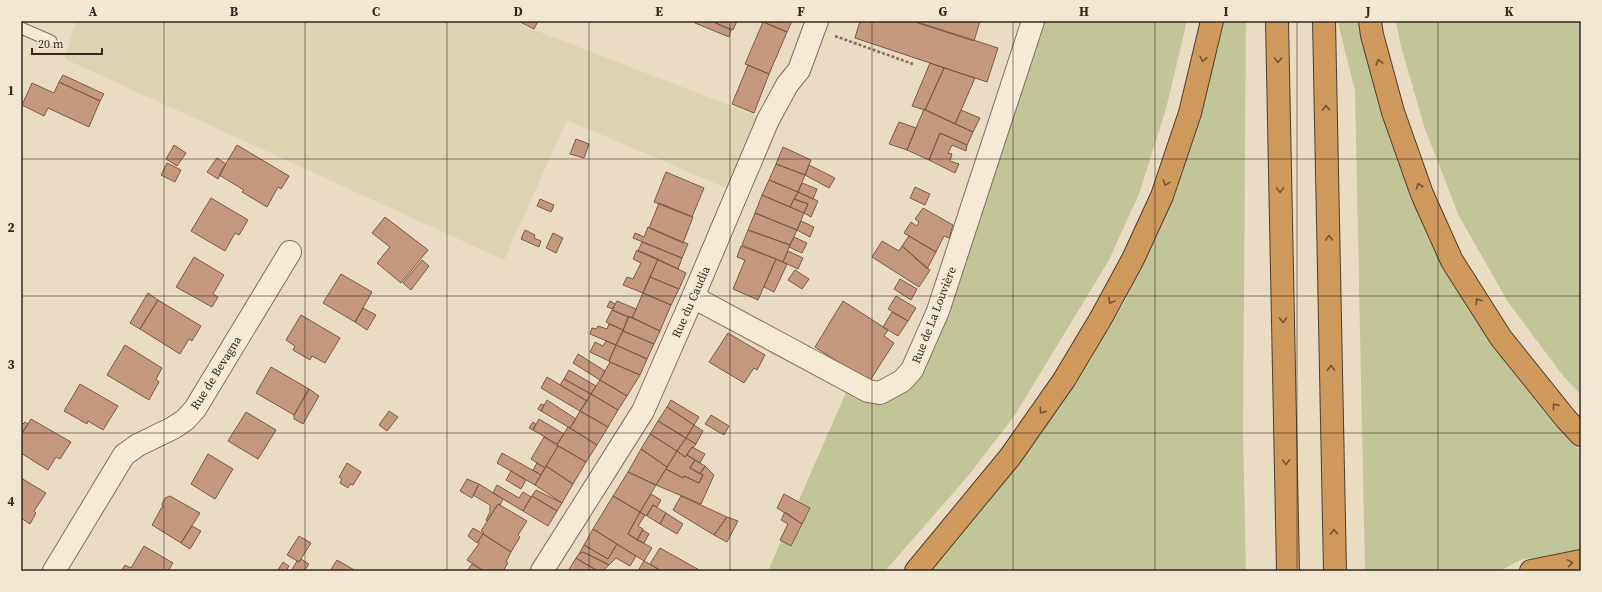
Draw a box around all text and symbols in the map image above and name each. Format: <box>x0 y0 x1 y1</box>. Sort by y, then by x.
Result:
text: A <box>89 3 98 20</box>
text: B <box>230 3 239 20</box>
text: C <box>372 3 380 20</box>
text: D <box>513 3 523 20</box>
text: E <box>655 3 663 20</box>
text: F <box>797 3 805 20</box>
text: G <box>939 3 948 20</box>
text: H <box>1079 3 1089 20</box>
text: I <box>1223 3 1229 20</box>
text: J <box>1364 3 1371 20</box>
text: K <box>1504 3 1514 20</box>
scale bar <box>32 30 102 56</box>
text: 20 m <box>38 36 64 52</box>
one-way arrow <box>1199 55 1208 62</box>
one-way arrow <box>1274 57 1282 63</box>
one-way arrow <box>1376 59 1384 65</box>
text: 1 <box>7 82 15 99</box>
one-way arrow <box>1322 105 1330 111</box>
one-way arrow <box>1162 180 1171 187</box>
one-way arrow <box>1415 183 1423 190</box>
one-way arrow <box>1276 187 1285 193</box>
text: 2 <box>7 219 15 236</box>
one-way arrow <box>1324 235 1333 241</box>
street label: Rue du Caudia <box>668 263 714 340</box>
street label: Rue de La Louvière <box>908 264 960 366</box>
one-way arrow <box>1108 297 1115 304</box>
one-way arrow <box>1476 299 1483 306</box>
one-way arrow <box>1279 317 1287 323</box>
street label: Rue de Bevagna <box>187 332 246 413</box>
text: 3 <box>7 356 15 373</box>
one-way arrow <box>1327 365 1335 371</box>
one-way arrow <box>1553 403 1560 410</box>
one-way arrow <box>1039 407 1047 414</box>
one-way arrow <box>1282 459 1290 465</box>
text: 4 <box>7 493 15 510</box>
one-way arrow <box>1330 529 1338 535</box>
one-way arrow <box>1567 559 1573 568</box>

